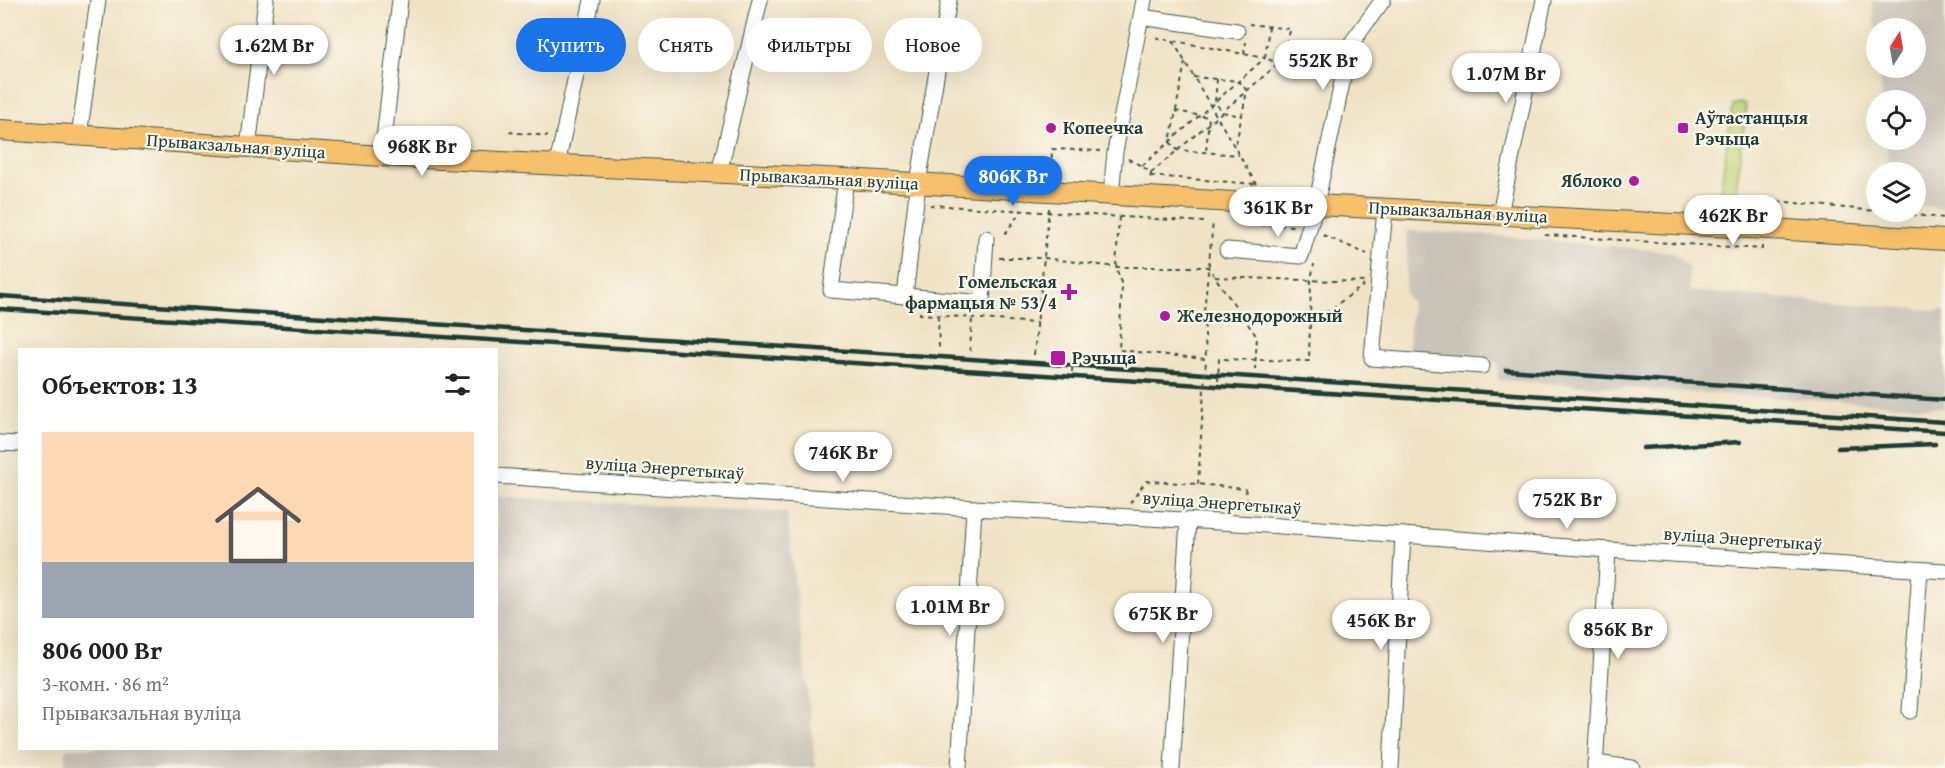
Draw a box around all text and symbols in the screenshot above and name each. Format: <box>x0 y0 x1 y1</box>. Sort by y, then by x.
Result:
chip: Купить <box>516 18 626 72</box>
chip: Снять <box>638 18 734 72</box>
chip: Фильтры <box>746 18 872 72</box>
chip: Новое <box>884 18 982 72</box>
north arrow <box>1866 18 1926 78</box>
map controls <box>1866 18 1926 222</box>
pin: 1.62M Br <box>212 25 336 76</box>
text: 1.62M Br <box>234 30 314 59</box>
pin: 552K Br <box>1268 40 1378 91</box>
text: 552K Br <box>1288 45 1358 74</box>
pin: 1.07M Br <box>1444 53 1568 104</box>
text: 1.07M Br <box>1466 58 1546 87</box>
button: locate <box>1866 90 1926 150</box>
place label: Аўтастанцыя Рэчыца <box>1695 104 1808 152</box>
place label: Копеечка <box>1063 114 1144 141</box>
marker: Копеечка <box>1044 121 1058 135</box>
marker: Аўтастанцыя Рэчыца <box>1676 121 1690 135</box>
street label: Прывакзальная вуліца <box>146 126 327 165</box>
pin: 968K Br <box>367 126 477 177</box>
text: 968K Br <box>387 131 457 160</box>
pin: 806K Br <box>958 156 1068 207</box>
street label: Прывакзальная вуліца <box>739 160 920 197</box>
text: 806K Br <box>978 161 1048 190</box>
button: layers <box>1866 162 1926 222</box>
place label: Яблоко <box>1560 167 1622 194</box>
marker: Яблоко <box>1627 174 1641 188</box>
pin: 361K Br <box>1223 187 1333 238</box>
text: 361K Br <box>1243 192 1313 221</box>
street label: Прывакзальная вуліца <box>1368 193 1549 230</box>
pin: 462K Br <box>1678 195 1788 246</box>
text: 462K Br <box>1698 200 1768 229</box>
place label: Гомельская фармацыя № 53/4 <box>905 268 1057 316</box>
marker: Гомельская фармацыя № 53/4 <box>1062 285 1076 299</box>
place label: Железнодорожный <box>1176 302 1343 329</box>
marker: Железнодорожный <box>1158 309 1172 323</box>
place label: Рэчыца <box>1072 344 1137 371</box>
marker: Рэчыца <box>1049 349 1067 367</box>
text: Объектов: 13 <box>42 365 198 404</box>
icon: filters <box>441 368 474 401</box>
pin: 746K Br <box>788 432 898 483</box>
text: 746K Br <box>808 437 878 466</box>
street label: вуліца Энергетыкаў <box>585 448 745 487</box>
icon: home <box>204 471 312 579</box>
pin: 752K Br <box>1512 479 1622 530</box>
street label: вуліца Энергетыкаў <box>1142 483 1302 522</box>
text: 752K Br <box>1532 484 1602 513</box>
street label: вуліца Энергетыкаў <box>1663 519 1823 558</box>
pin: 1.01M Br <box>888 586 1012 637</box>
text: 1.01M Br <box>910 591 990 620</box>
pin: 675K Br <box>1108 593 1218 644</box>
text: 675K Br <box>1128 598 1198 627</box>
pin: 456K Br <box>1326 600 1436 651</box>
text: 456K Br <box>1346 605 1416 634</box>
pin: 856K Br <box>1563 609 1673 660</box>
text: 856K Br <box>1583 614 1653 643</box>
text: 806 000 Br <box>42 630 162 669</box>
text: 3-комн. · 86 m² <box>42 669 169 698</box>
text: Прывакзальная вуліца <box>42 698 241 727</box>

